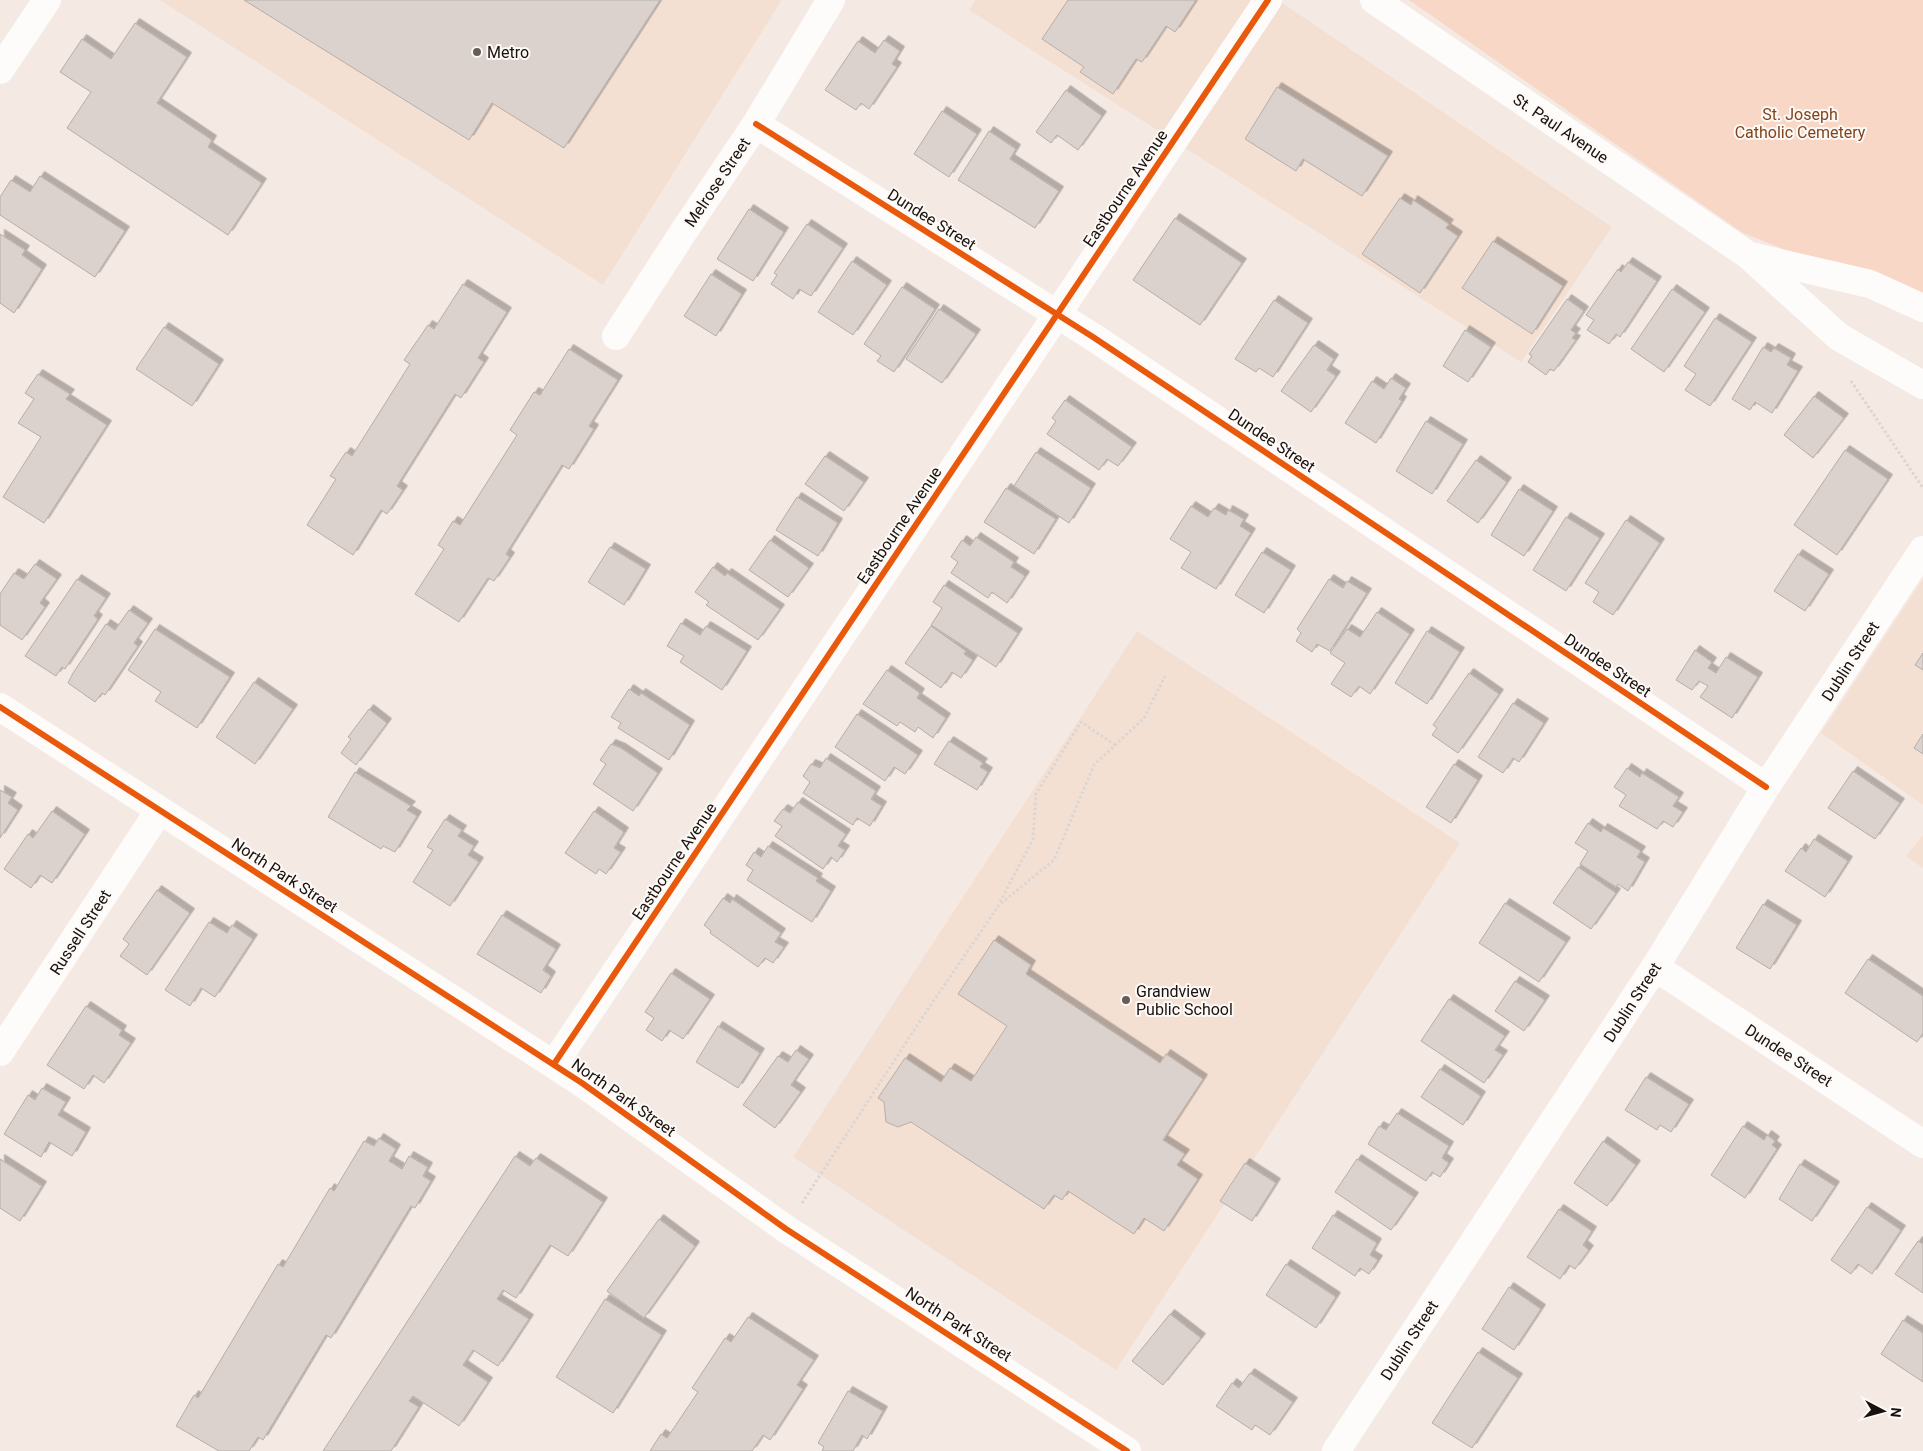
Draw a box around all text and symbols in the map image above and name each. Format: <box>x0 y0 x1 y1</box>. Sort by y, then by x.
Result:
place label: Metro <box>487 43 529 62</box>
marker: Metro <box>471 46 483 58</box>
street label: St. Paul Avenue <box>1510 90 1612 167</box>
park label: St. Joseph Catholic Cemetery <box>1735 105 1866 142</box>
street label: Eastbourne Avenue <box>1079 126 1172 250</box>
street label: Melrose Street <box>681 134 754 231</box>
street label: Dundee Street <box>884 185 979 254</box>
street label: Dundee Street <box>1225 404 1319 476</box>
street label: Eastbourne Avenue <box>853 463 946 587</box>
street label: Dublin Street <box>1818 618 1883 705</box>
street label: Dundee Street <box>1561 629 1655 701</box>
street label: Eastbourne Avenue <box>628 799 721 923</box>
street label: North Park Street <box>228 834 341 917</box>
street label: Russell Street <box>46 886 115 978</box>
street label: Dublin Street <box>1600 959 1665 1046</box>
place label: Grandview Public School <box>1136 982 1233 1019</box>
marker: Grandview Public School <box>1120 994 1132 1006</box>
street label: Dundee Street <box>1741 1020 1836 1091</box>
street label: North Park Street <box>568 1054 679 1140</box>
street label: North Park Street <box>902 1283 1015 1366</box>
street label: Dublin Street <box>1377 1297 1442 1384</box>
north arrow <box>1858 1386 1908 1436</box>
text: N <box>1887 1407 1904 1418</box>

